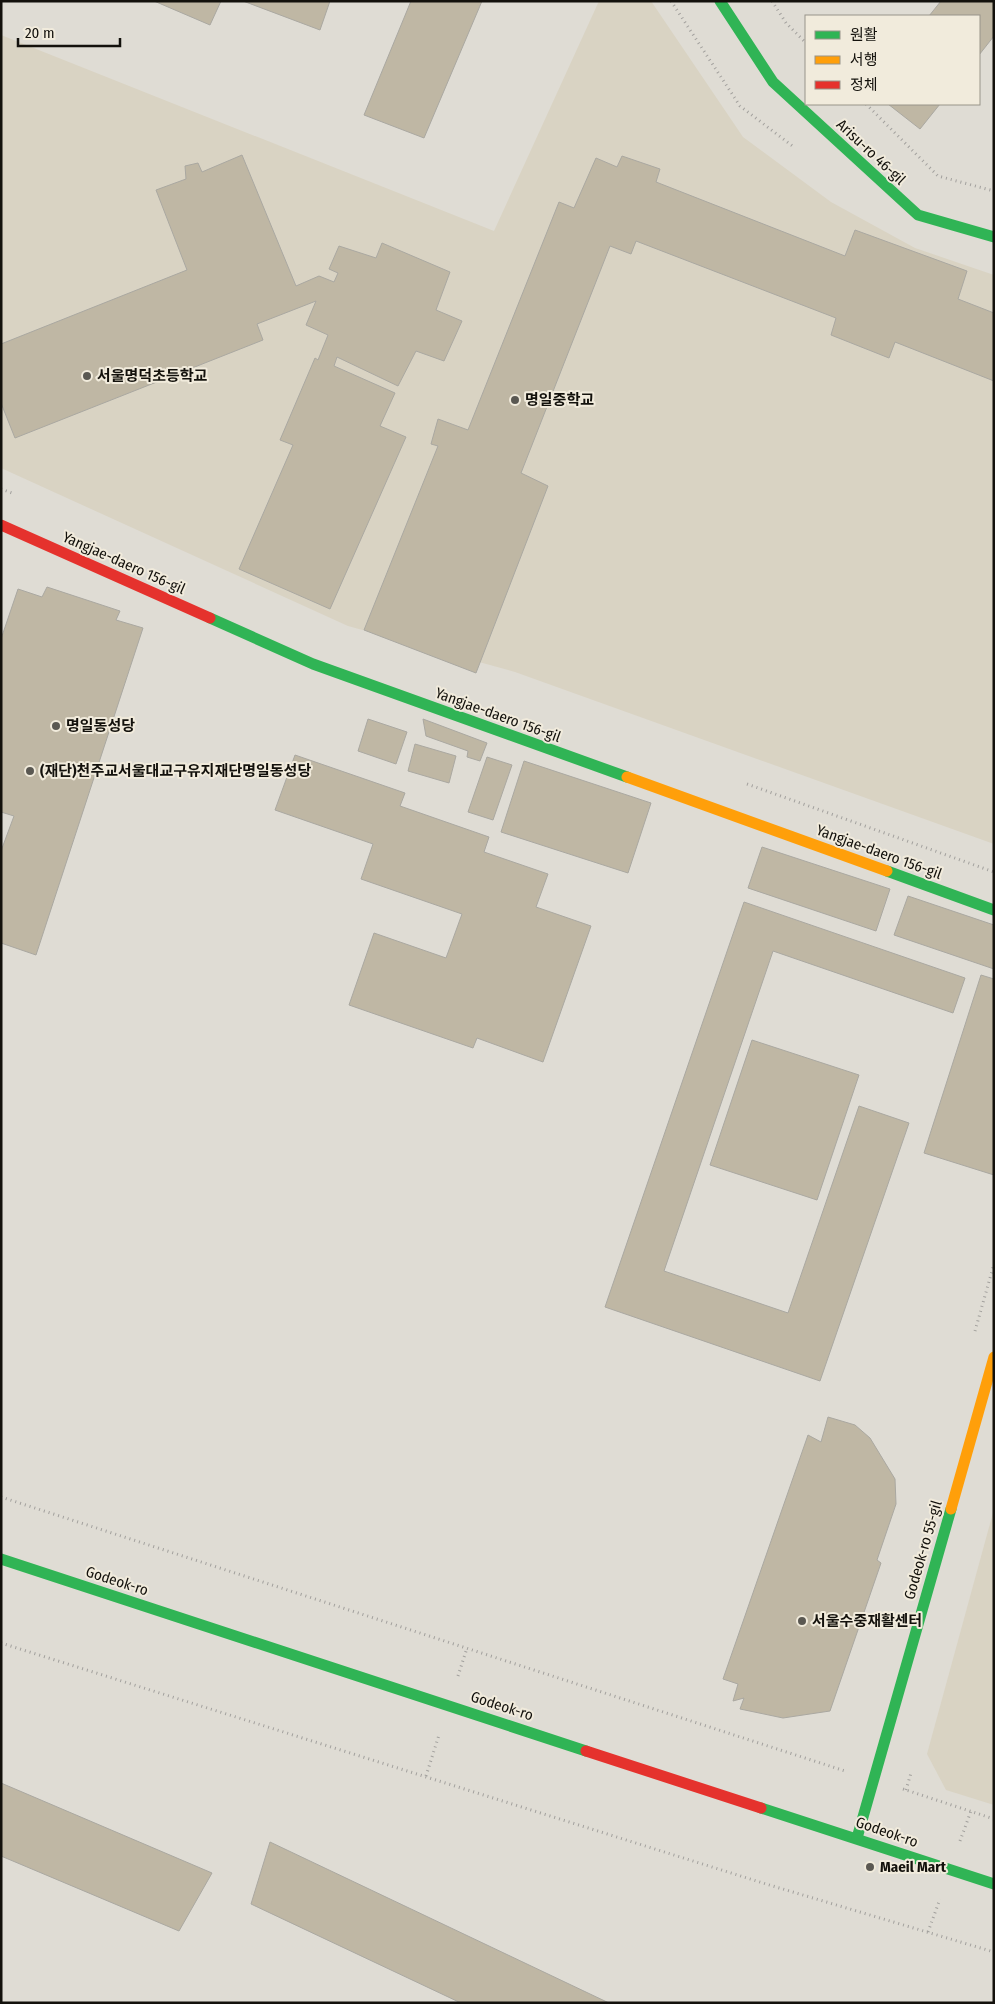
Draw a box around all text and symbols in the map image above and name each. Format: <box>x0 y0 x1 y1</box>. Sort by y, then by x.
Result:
scale bar <box>18 15 120 47</box>
legend <box>805 15 980 105</box>
text: 20 m <box>25 24 55 42</box>
text: 원활 <box>850 26 878 44</box>
text: 서행 <box>850 51 878 69</box>
text: 정체 <box>850 76 878 94</box>
street label: Arisu-ro 46-gil <box>833 115 909 189</box>
place label: 서울명덕초등학교 <box>97 367 208 385</box>
marker: 서울명덕초등학교 <box>81 370 93 382</box>
place label: 명일중학교 <box>525 391 594 409</box>
marker: 명일중학교 <box>509 394 521 406</box>
street label: Yangjae-daero 156-gil <box>60 528 188 598</box>
street label: Yangjae-daero 156-gil <box>433 684 563 746</box>
place label: 명일동성당 <box>66 717 135 735</box>
marker: 명일동성당 <box>50 720 62 732</box>
place label: (재단)천주교서울대교구유지재단명일동성당 <box>40 762 311 780</box>
marker: (재단)천주교서울대교구유지재단명일동성당 <box>24 765 36 777</box>
street label: Yangjae-daero 156-gil <box>814 821 944 883</box>
street label: Godeok-ro 55-gil <box>900 1498 946 1602</box>
street label: Godeok-ro <box>84 1562 151 1600</box>
place label: 서울수중재활센터 <box>812 1612 922 1630</box>
marker: 서울수중재활센터 <box>796 1615 808 1627</box>
street label: Godeok-ro <box>469 1687 536 1725</box>
street label: Godeok-ro <box>854 1813 921 1851</box>
place label: Maeil Mart <box>880 1858 947 1876</box>
marker: Maeil Mart <box>864 1861 876 1873</box>

